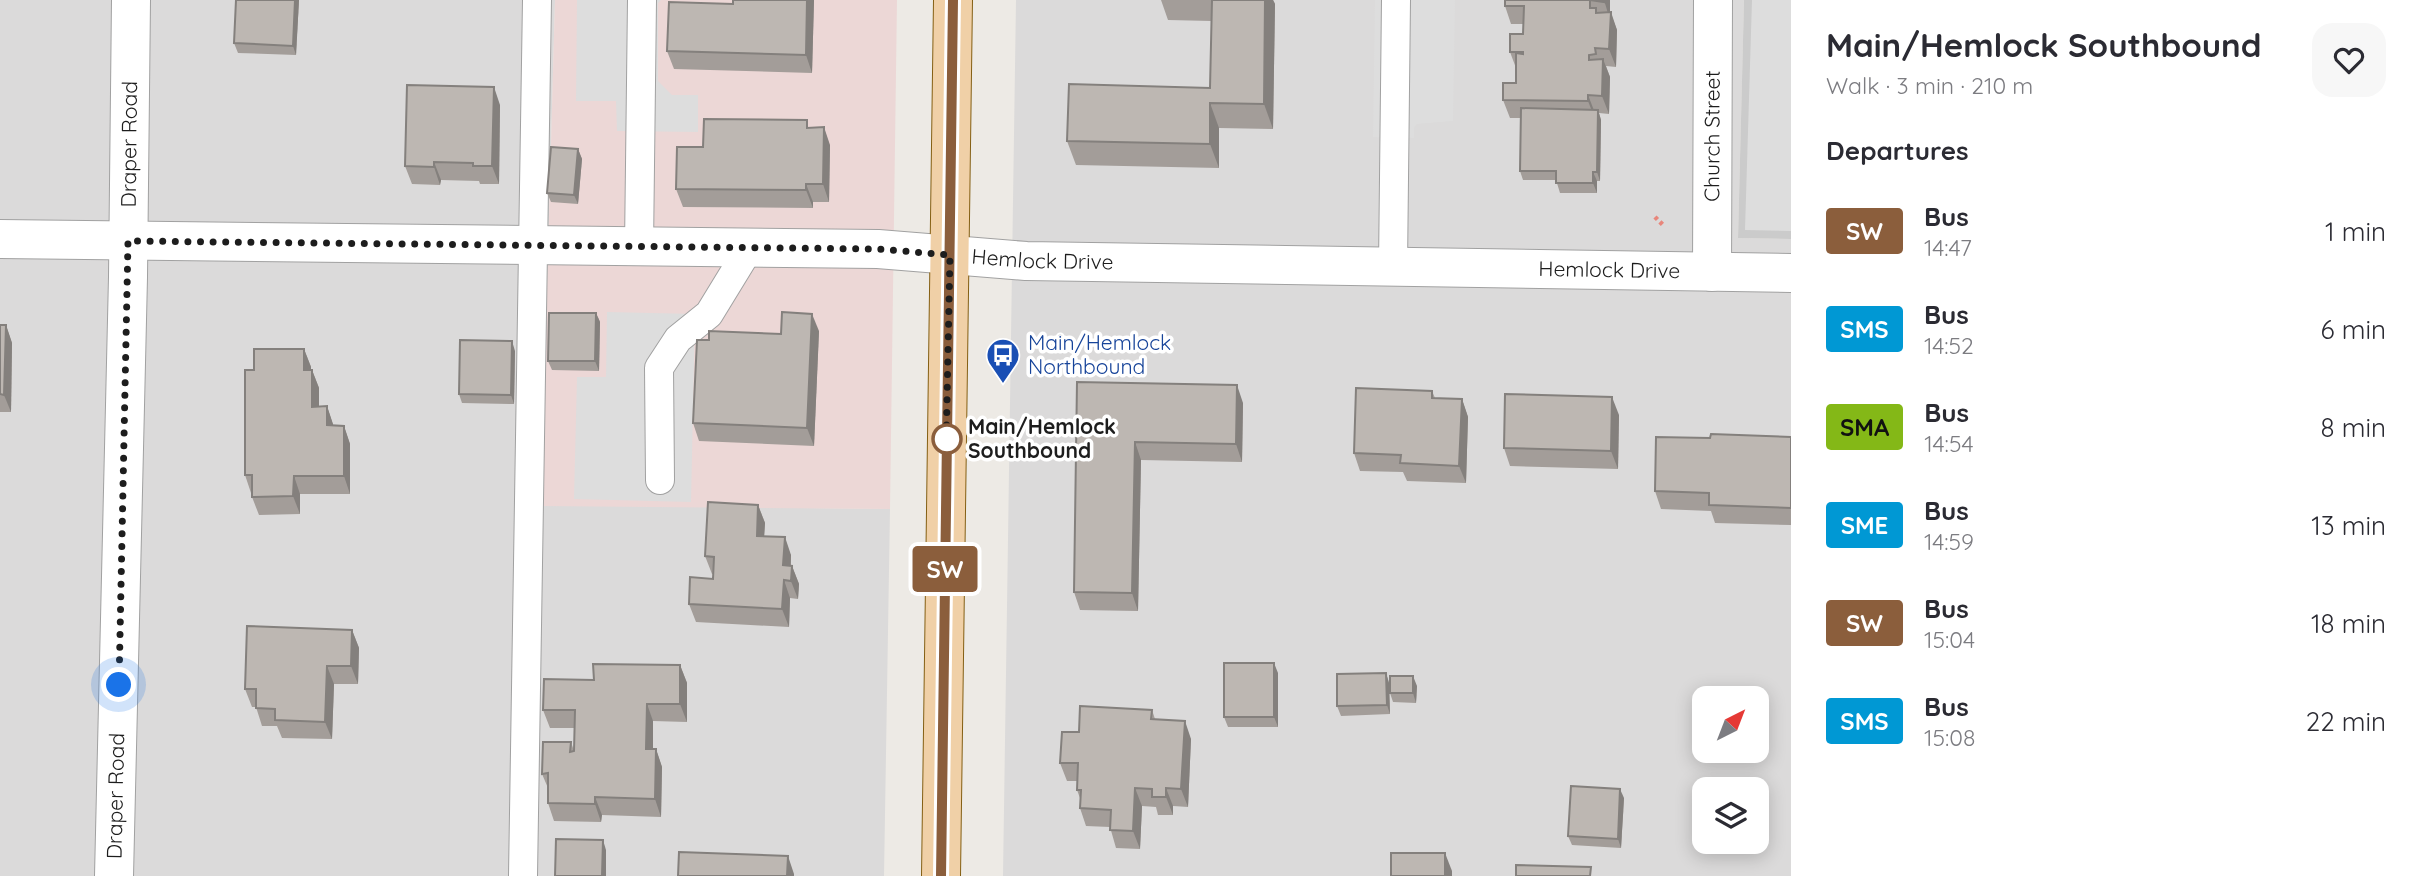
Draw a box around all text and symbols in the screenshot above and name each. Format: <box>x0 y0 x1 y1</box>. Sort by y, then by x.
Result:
button: heart <box>2312 23 2386 97</box>
text: Main/Hemlock Southbound <box>1826 24 2262 65</box>
street label: Church Street <box>1698 70 1725 202</box>
text: Walk · 3 min · 210 m <box>1826 71 2033 100</box>
street label: Draper Road <box>115 81 142 207</box>
text: Departures <box>1826 134 1969 167</box>
text: Bus <box>1924 200 1969 233</box>
text: 1 min <box>2325 215 2386 248</box>
text: SW <box>1846 216 1883 246</box>
text: 14:47 <box>1924 233 1972 262</box>
street label: Hemlock Drive <box>971 243 1114 274</box>
street label: Hemlock Drive <box>1538 255 1681 283</box>
text: Bus <box>1924 298 1969 331</box>
text: 6 min <box>2321 313 2386 346</box>
text: SMS <box>1840 314 1889 344</box>
place label: Main/Hemlock Northbound <box>1028 329 1171 379</box>
text: 14:52 <box>1924 331 1974 360</box>
bus stop icon: Main/Hemlock Northbound <box>984 336 1022 385</box>
text: Bus <box>1924 396 1969 429</box>
text: 8 min <box>2321 411 2386 444</box>
text: SMA <box>1840 412 1889 442</box>
place label: Main/Hemlock Southbound <box>968 413 1116 463</box>
marker: Main/Hemlock Southbound <box>932 424 962 454</box>
text: 14:54 <box>1924 429 1974 458</box>
text: Bus <box>1924 494 1969 527</box>
text: 13 min <box>2311 509 2386 542</box>
text: SME <box>1841 510 1888 540</box>
text: 14:59 <box>1924 527 1974 556</box>
line badge: SW <box>914 546 976 592</box>
text: SW <box>927 554 963 584</box>
text: Bus <box>1924 592 1969 625</box>
text: 18 min <box>2311 607 2386 640</box>
text: SW <box>1846 608 1883 638</box>
text: 15:04 <box>1924 625 1975 654</box>
your location <box>101 667 136 702</box>
north arrow <box>1692 686 1769 763</box>
map controls <box>1692 686 1769 854</box>
text: Bus <box>1924 690 1969 723</box>
text: 22 min <box>2306 705 2386 738</box>
text: SMS <box>1840 706 1889 736</box>
text: 15:08 <box>1924 723 1975 752</box>
street label: Draper Road <box>100 733 129 859</box>
button: layers <box>1692 777 1769 854</box>

